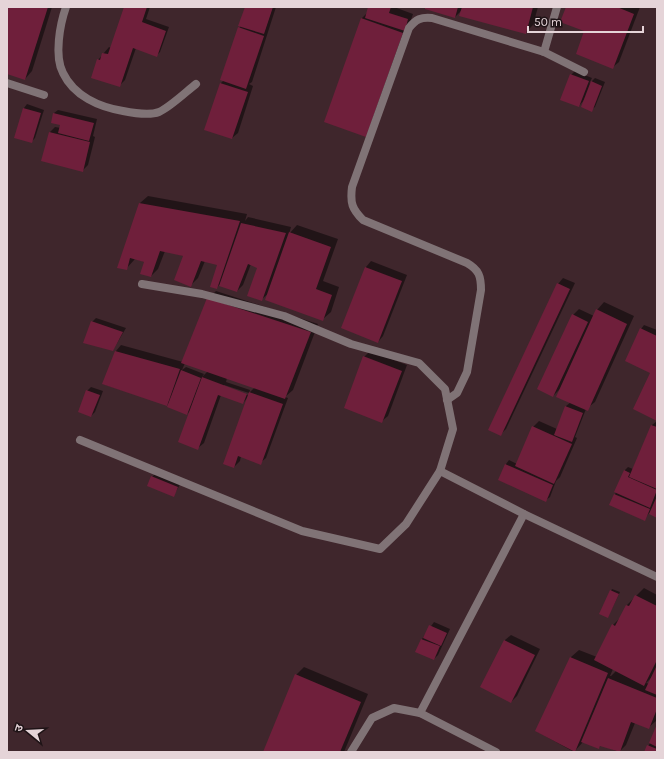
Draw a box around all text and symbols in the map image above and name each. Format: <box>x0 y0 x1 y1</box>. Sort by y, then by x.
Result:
scale bar <box>528 8 643 34</box>
text: 50 m <box>534 15 562 29</box>
north arrow <box>8 711 48 751</box>
text: उ <box>12 722 26 733</box>

